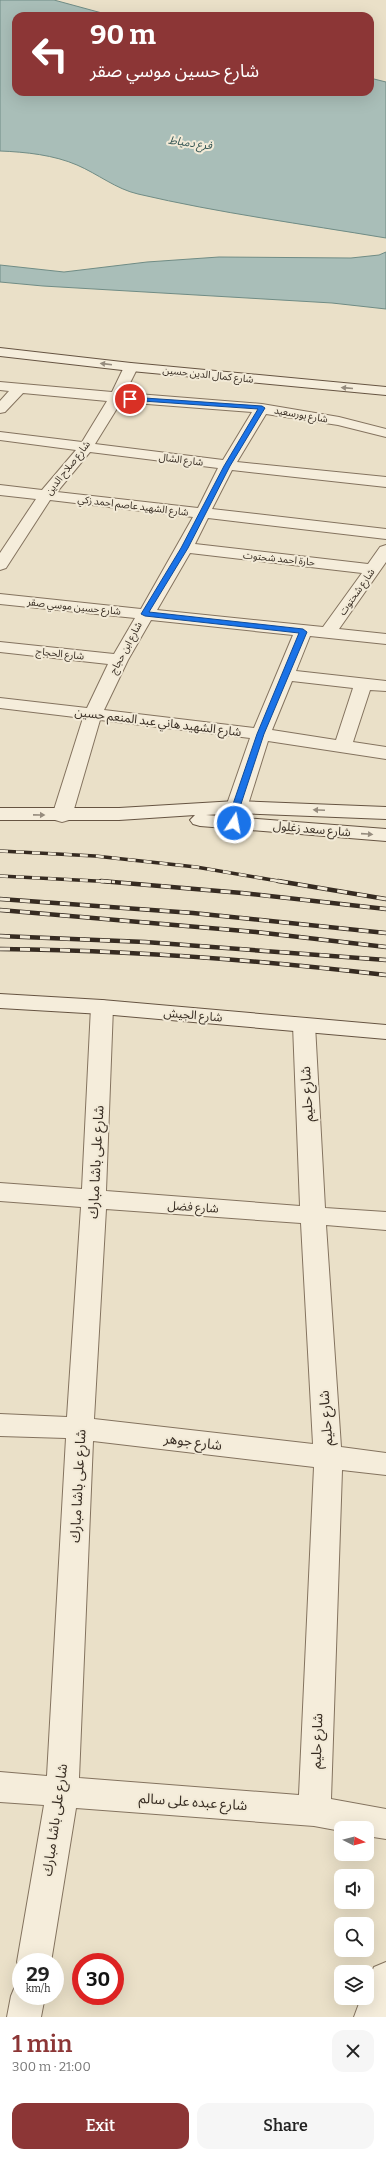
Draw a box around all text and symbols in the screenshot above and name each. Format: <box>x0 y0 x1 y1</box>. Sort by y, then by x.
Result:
text: 90 m <box>90 18 156 51</box>
icon: left <box>24 28 76 80</box>
text: شارع حسين موسي صقر <box>90 60 259 82</box>
water label: فرع دمياط <box>167 134 214 155</box>
one-way arrow <box>100 361 112 367</box>
street label: شارع كمال الدين حسين <box>162 364 254 387</box>
pin <box>113 382 147 416</box>
one-way arrow <box>341 384 353 391</box>
icon: arrive <box>119 388 141 410</box>
street label: شارع بورسعيد <box>273 404 329 427</box>
street label: شارع صلاح الدين <box>43 438 94 498</box>
street label: شارع الشال <box>158 451 204 470</box>
street label: شارع الشهيد عاصم احمد زكي <box>77 493 189 520</box>
street label: حارة احمد شحتوت <box>243 549 316 569</box>
street label: شارع شحتوت <box>337 566 378 618</box>
street label: شارع حسين موسي صقر <box>25 596 122 619</box>
street label: شارع ابن حجاج <box>107 620 146 677</box>
street label: شارع الحجاج <box>35 645 85 664</box>
street label: شارع الشهيد هاني عبد المنعم حسين <box>73 705 242 742</box>
position arrow <box>213 802 255 844</box>
one-way arrow <box>313 807 325 814</box>
one-way arrow <box>33 812 46 818</box>
street label: شارع سعد زغلول <box>272 819 351 841</box>
one-way arrow <box>361 830 373 837</box>
street label: شارع الجيش <box>163 1005 223 1027</box>
street label: شارع حليم <box>297 1066 319 1122</box>
street label: شارع على باشا مبارك <box>85 1105 109 1219</box>
street label: شارع فضل <box>167 1198 219 1218</box>
street label: شارع حليم <box>316 1390 338 1446</box>
street label: شارع على باشا مبارك <box>67 1429 91 1543</box>
street label: شارع جوهر <box>162 1430 223 1456</box>
street label: شارع حليم <box>308 1713 328 1769</box>
street label: شارع على باشا مبارك <box>39 1763 73 1878</box>
street label: شارع عبده على سالم <box>138 1790 248 1816</box>
north arrow <box>334 1821 374 1861</box>
map controls <box>334 1821 374 2005</box>
button: sound <box>334 1869 374 1909</box>
button: search <box>334 1917 374 1957</box>
speed limit sign: 30 <box>72 1953 124 2005</box>
text: 29 <box>26 1962 50 1986</box>
button: layers <box>334 1965 374 2005</box>
text: km/h <box>26 1983 50 1995</box>
text: 1 min <box>12 2030 72 2058</box>
button: close <box>332 2030 374 2072</box>
text: 300 m · 21:00 <box>12 2059 91 2074</box>
button: Exit <box>12 2103 189 2149</box>
button: Share <box>197 2103 374 2149</box>

